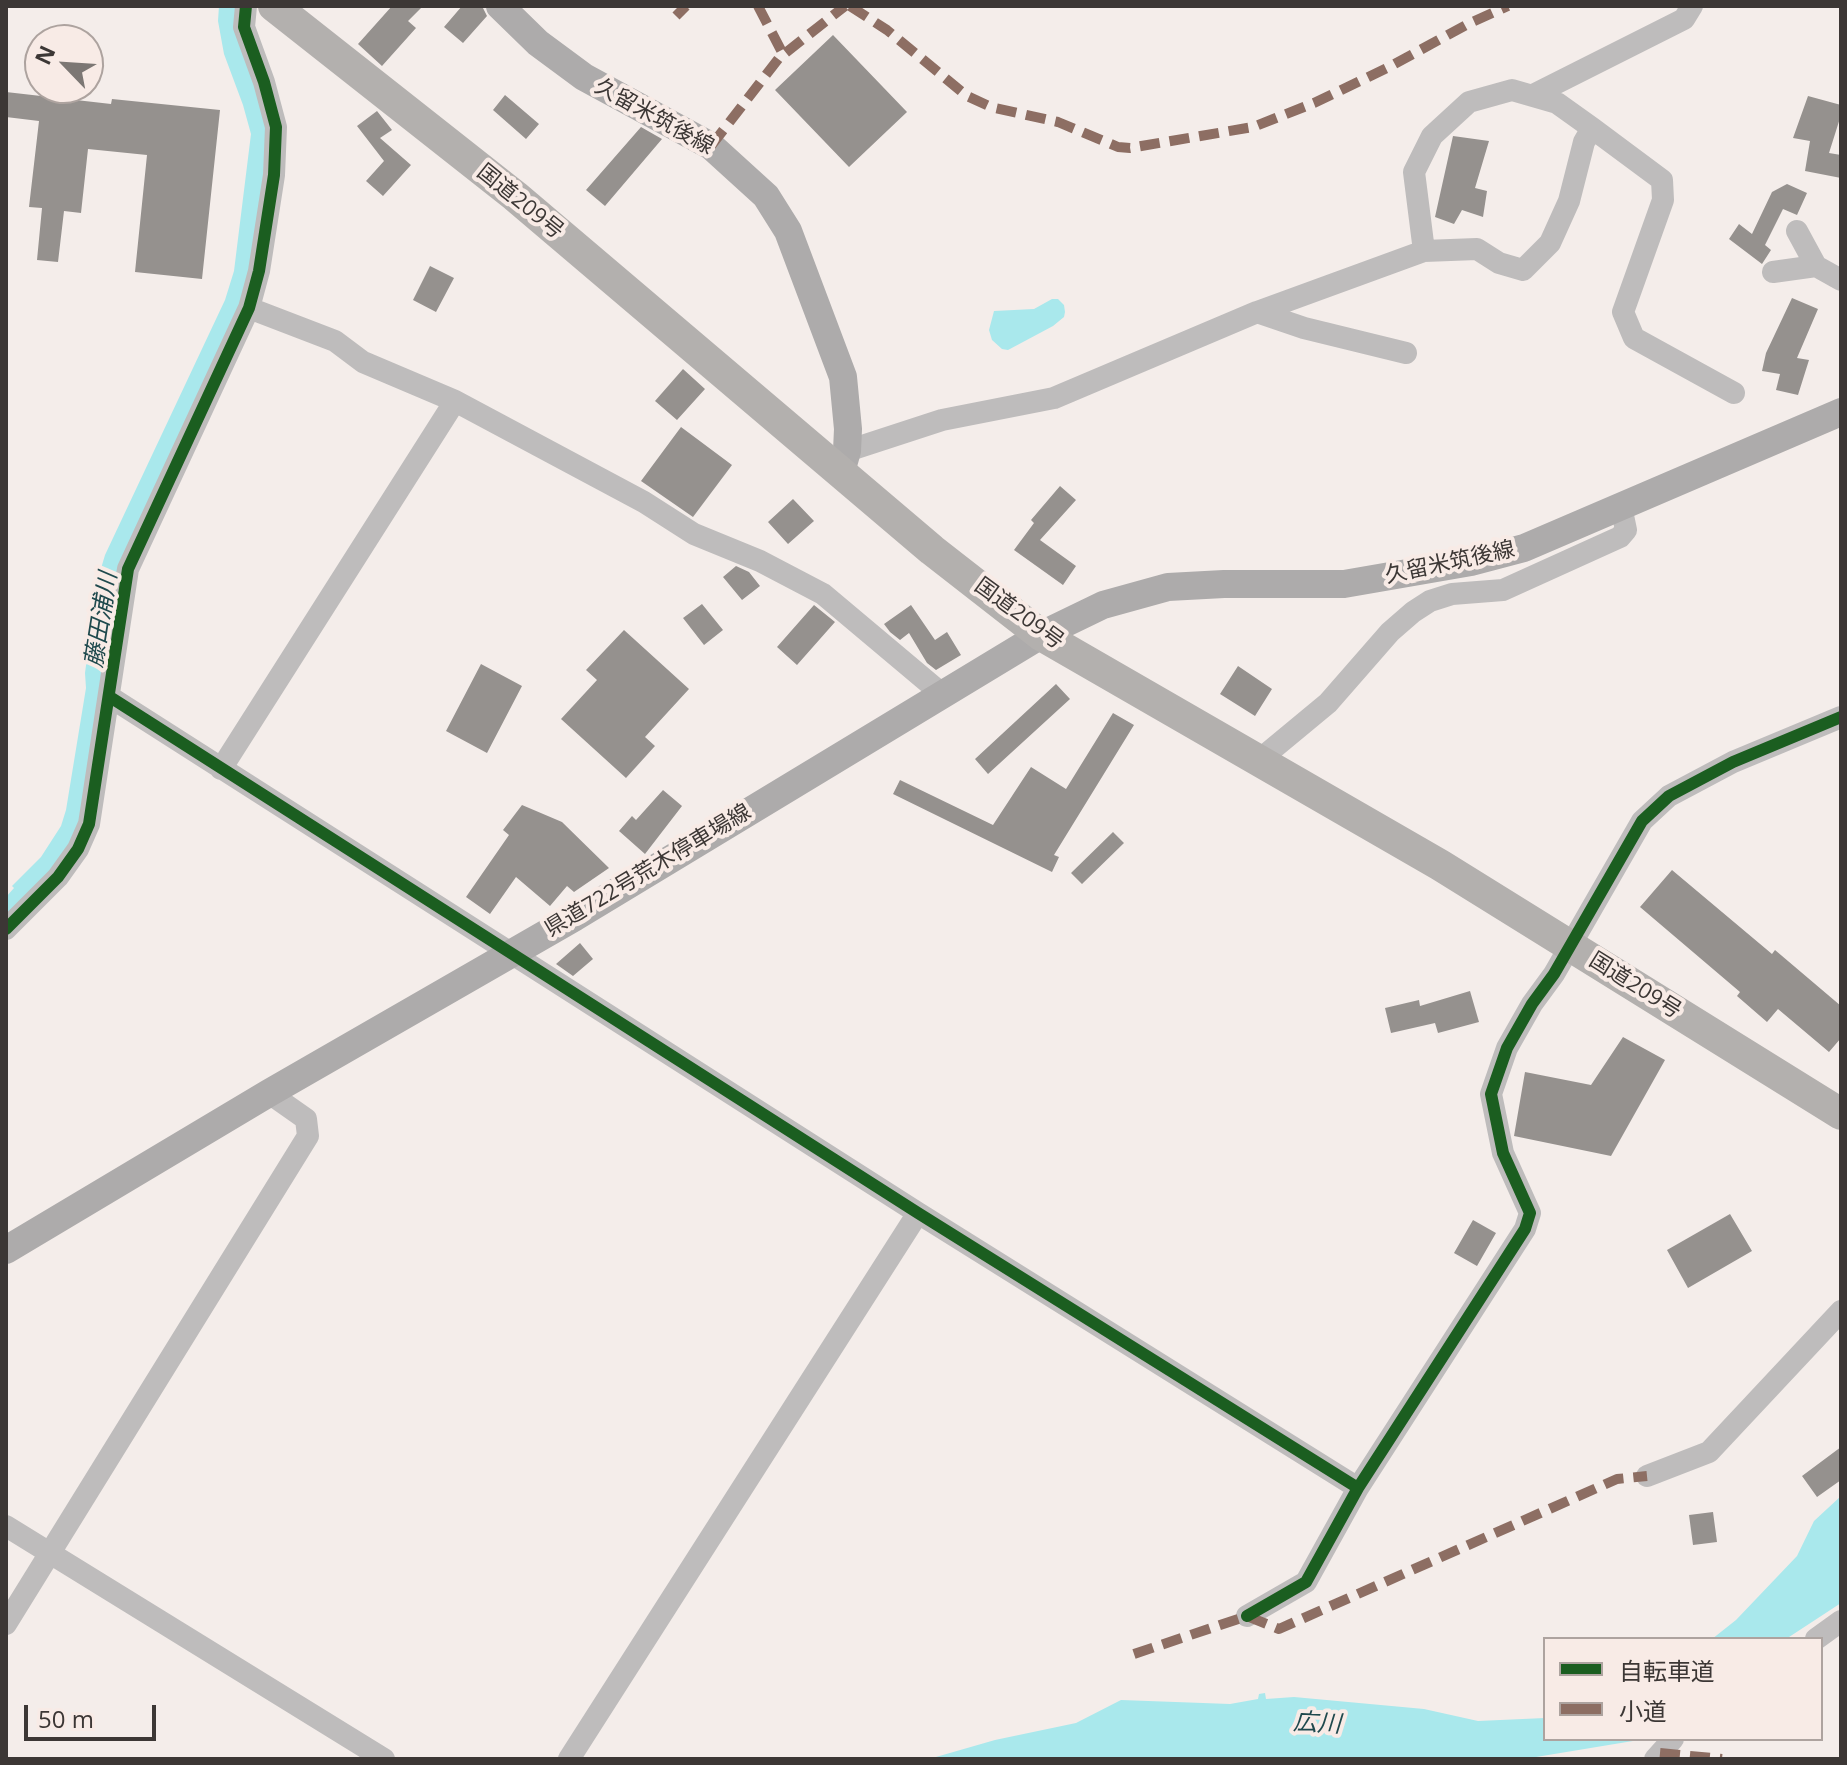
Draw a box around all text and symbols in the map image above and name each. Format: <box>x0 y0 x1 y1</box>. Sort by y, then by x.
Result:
north arrow <box>24 24 104 104</box>
text: N <box>27 40 61 69</box>
street label: 久留米筑後線 <box>590 73 718 161</box>
street label: 国道209号 <box>471 159 569 245</box>
street label: 久留米筑後線 <box>1383 536 1517 590</box>
water label: 藤田浦川 <box>80 570 124 670</box>
street label: 国道209号 <box>969 573 1069 655</box>
street label: 県道722号荒木停車場線 <box>540 799 756 943</box>
street label: 国道209号 <box>1584 947 1686 1025</box>
legend <box>1543 1637 1823 1741</box>
text: 自転車道 <box>1619 1654 1715 1687</box>
scale bar <box>28 1689 160 1739</box>
text: 小道 <box>1619 1694 1667 1727</box>
text: 50 m <box>38 1702 94 1735</box>
water label: 広川 <box>1292 1708 1342 1740</box>

